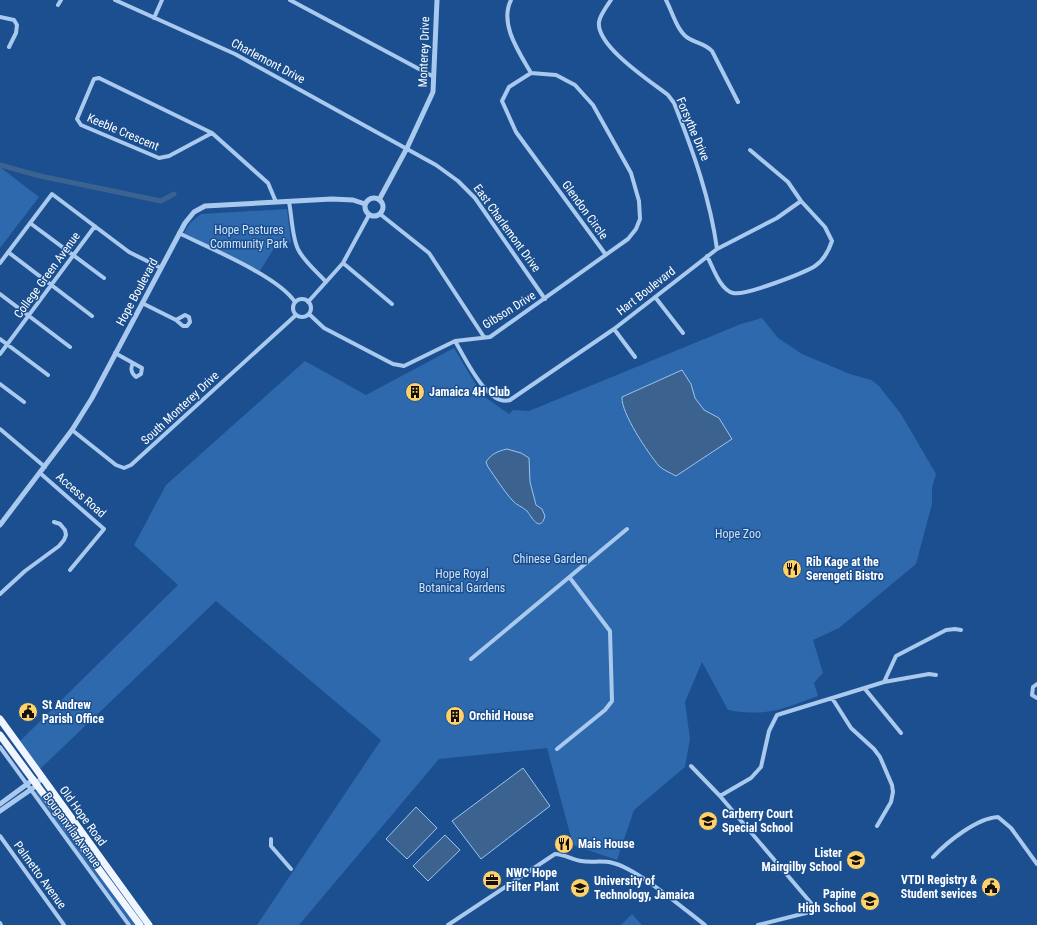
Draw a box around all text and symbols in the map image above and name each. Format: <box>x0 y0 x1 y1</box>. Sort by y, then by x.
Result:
street label: Monterey Drive <box>416 16 432 88</box>
street label: Charlemont Drive <box>229 36 308 86</box>
street label: Forsythe Drive <box>673 95 713 163</box>
street label: Keeble Crescent <box>85 111 161 154</box>
street label: Glendon Circle <box>559 178 611 242</box>
street label: East Charlemont Drive <box>470 181 544 275</box>
park label: Hope Pastures Community Park <box>210 223 289 251</box>
street label: College Green Avenue <box>11 229 83 321</box>
street label: Hope Boulevard <box>113 256 161 328</box>
street label: Hart Boulevard <box>614 264 678 318</box>
street label: Gibson Drive <box>480 288 538 332</box>
street label: South Monterey Drive <box>138 368 222 448</box>
building icon: Jamaica 4H Club <box>404 381 426 403</box>
place label: Jamaica 4H Club <box>429 385 510 399</box>
street label: Access Road <box>53 470 109 520</box>
park label: Hope Zoo <box>715 527 761 541</box>
park label: Chinese Garden <box>513 552 587 566</box>
place label: Rib Kage at the Serengeti Bistro <box>806 555 884 583</box>
restaurant icon: Rib Kage at the Serengeti Bistro <box>781 558 803 580</box>
park label: Hope Royal Botanical Gardens <box>419 567 505 595</box>
place label: St Andrew Parish Office <box>42 698 104 726</box>
public building icon: St Andrew Parish Office <box>17 701 39 723</box>
building icon: Orchid House <box>444 705 466 727</box>
place label: Orchid House <box>469 709 534 723</box>
street label: Old Hope Road <box>57 783 109 849</box>
street label: Bouganvila Avenue <box>40 790 104 871</box>
place label: Carberry Court Special School <box>722 807 793 835</box>
school or university icon: Carberry Court Special School <box>697 810 719 832</box>
restaurant icon: Mais House <box>553 833 575 855</box>
place label: Mais House <box>578 837 635 851</box>
street label: Palmetto Avenue <box>11 838 69 912</box>
place label: Lister Mairgilby School <box>761 846 842 874</box>
school or university icon: Lister Mairgilby School <box>845 849 867 871</box>
place label: NWC Hope Filter Plant <box>506 866 559 894</box>
office icon: NWC Hope Filter Plant <box>481 869 503 891</box>
place label: VTDI Registry & Student sevices <box>901 873 978 901</box>
place label: University of Technology, Jamaica <box>594 874 695 902</box>
public building icon: VTDI Registry & Student sevices <box>980 876 1002 898</box>
school or university icon: University of Technology, Jamaica <box>569 877 591 899</box>
place label: Papine High School <box>798 887 856 915</box>
school or university icon: Papine High School <box>859 890 881 912</box>

